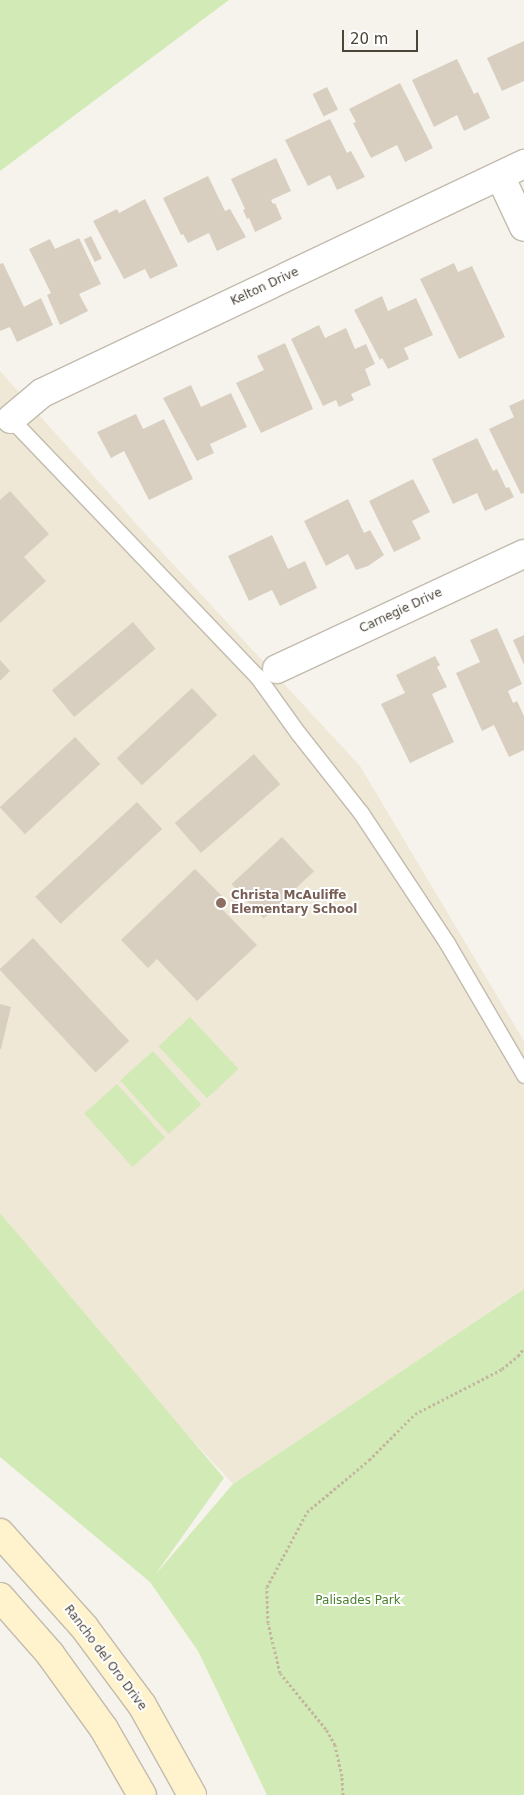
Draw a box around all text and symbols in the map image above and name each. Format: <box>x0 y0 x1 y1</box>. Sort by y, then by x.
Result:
scale bar <box>344 20 420 52</box>
text: 20 m <box>350 30 388 48</box>
street label: Kelton Drive <box>229 265 301 309</box>
street label: Carnegie Drive <box>357 586 445 636</box>
place label: Christa McAuliffe Elementary School <box>231 889 357 917</box>
marker: Christa McAuliffe Elementary School <box>215 897 227 909</box>
park label: Palisades Park <box>315 1594 401 1608</box>
street label: Rancho del Oro Drive <box>61 1603 149 1713</box>

